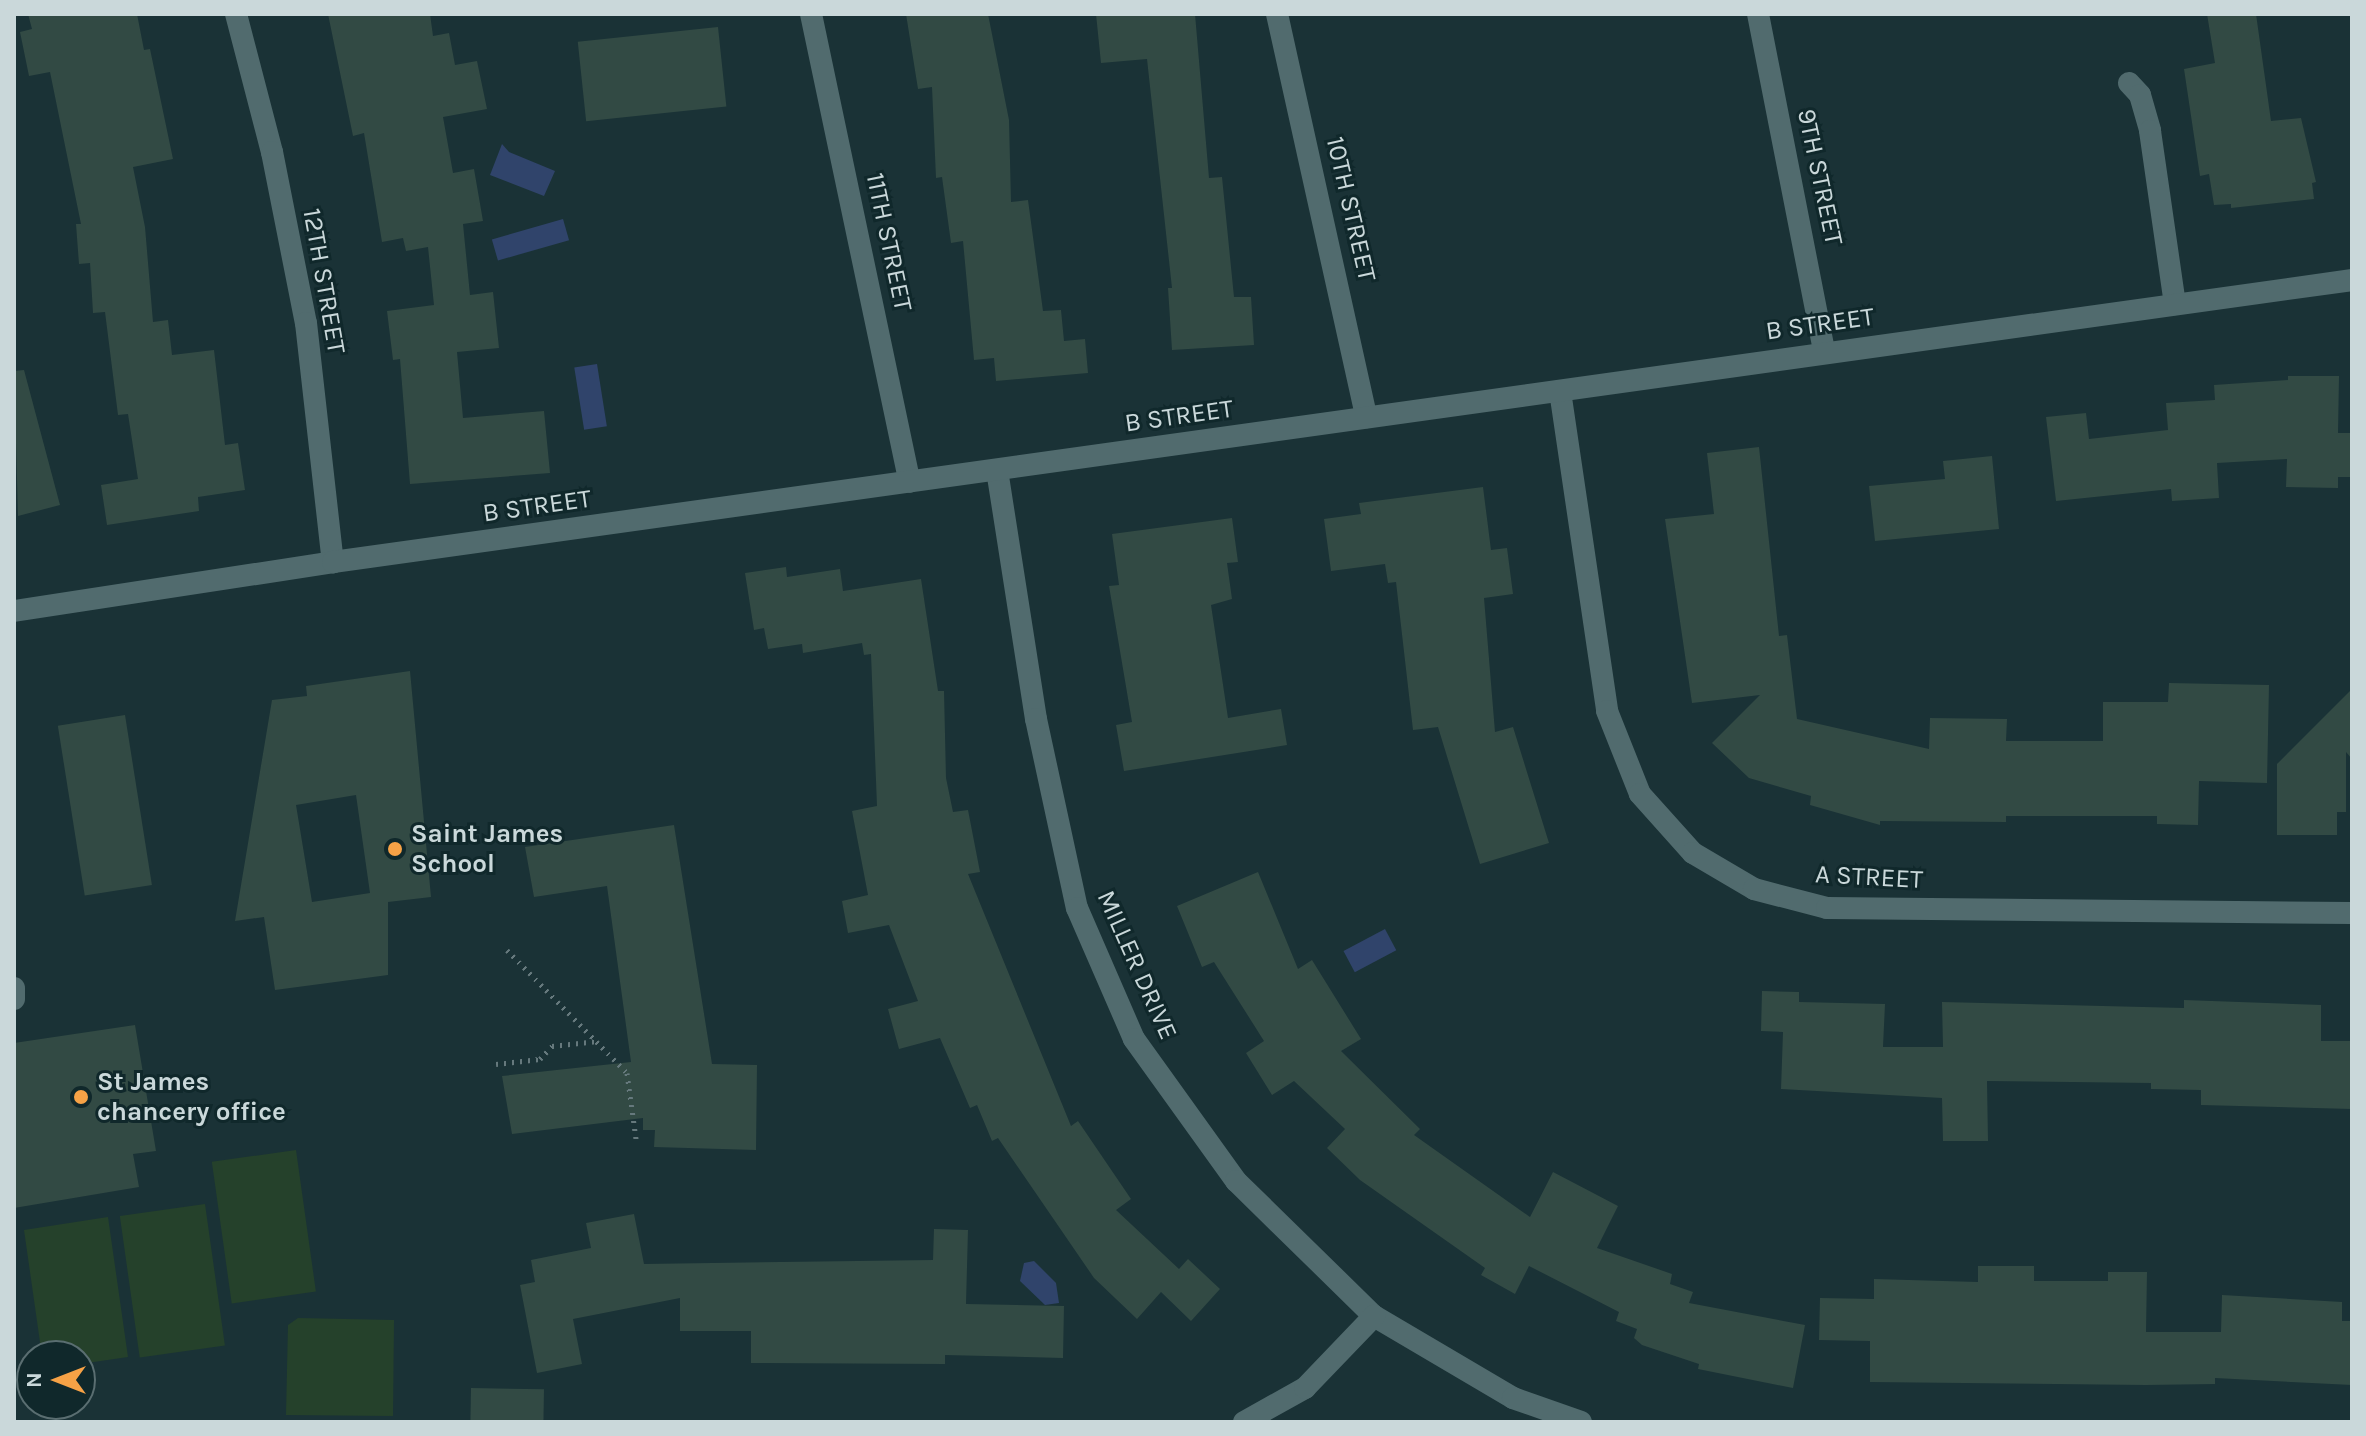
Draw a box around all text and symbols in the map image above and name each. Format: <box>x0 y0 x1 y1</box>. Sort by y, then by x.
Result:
street label: 9TH STREET <box>1790 106 1850 248</box>
street label: 10TH STREET <box>1319 134 1383 284</box>
street label: 11TH STREET <box>859 170 919 314</box>
street label: 12TH STREET <box>296 206 352 356</box>
street label: B STREET <box>1764 301 1876 347</box>
street label: B STREET <box>1123 393 1235 439</box>
street label: B STREET <box>481 483 593 529</box>
place label: Saint James School <box>411 818 563 880</box>
marker: Saint James School <box>386 840 404 858</box>
street label: A STREET <box>1814 859 1924 895</box>
street label: MILLER DRIVE <box>1090 886 1184 1044</box>
place label: St James chancery office <box>97 1066 286 1128</box>
marker: St James chancery office <box>72 1088 90 1106</box>
north arrow <box>16 1340 96 1420</box>
text: N <box>21 1372 47 1388</box>

